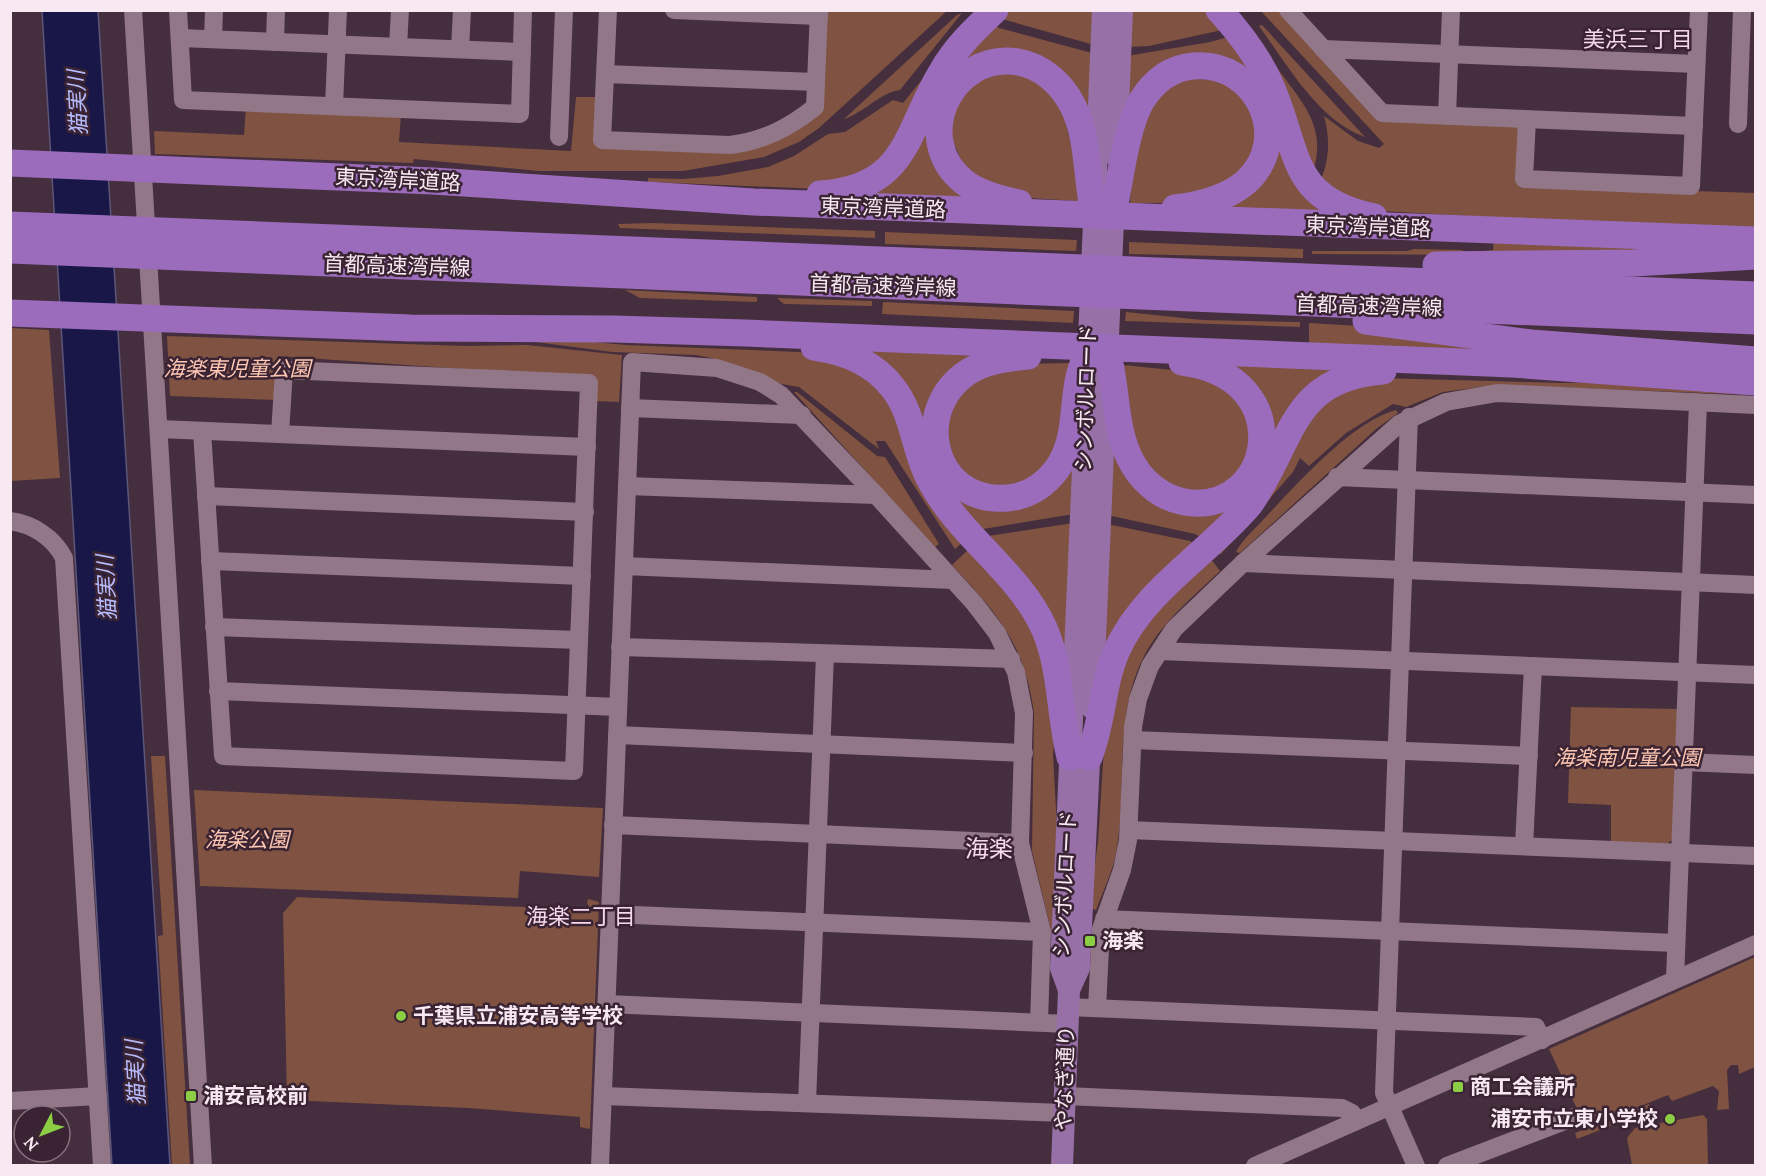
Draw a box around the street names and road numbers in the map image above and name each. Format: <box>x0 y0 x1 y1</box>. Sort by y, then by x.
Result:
street label: 東京湾岸道路 <box>334 163 462 196</box>
street label: 東京湾岸道路 <box>820 192 946 223</box>
street label: 東京湾岸道路 <box>1305 211 1431 242</box>
street label: 首都高速湾岸線 <box>323 249 471 282</box>
street label: 首都高速湾岸線 <box>809 269 957 302</box>
street label: 首都高速湾岸線 <box>1295 289 1443 322</box>
street label: シンボルロード <box>1069 324 1102 472</box>
street label: シンボルロード <box>1047 810 1082 958</box>
street label: やなぎ通り <box>1049 1025 1080 1131</box>

